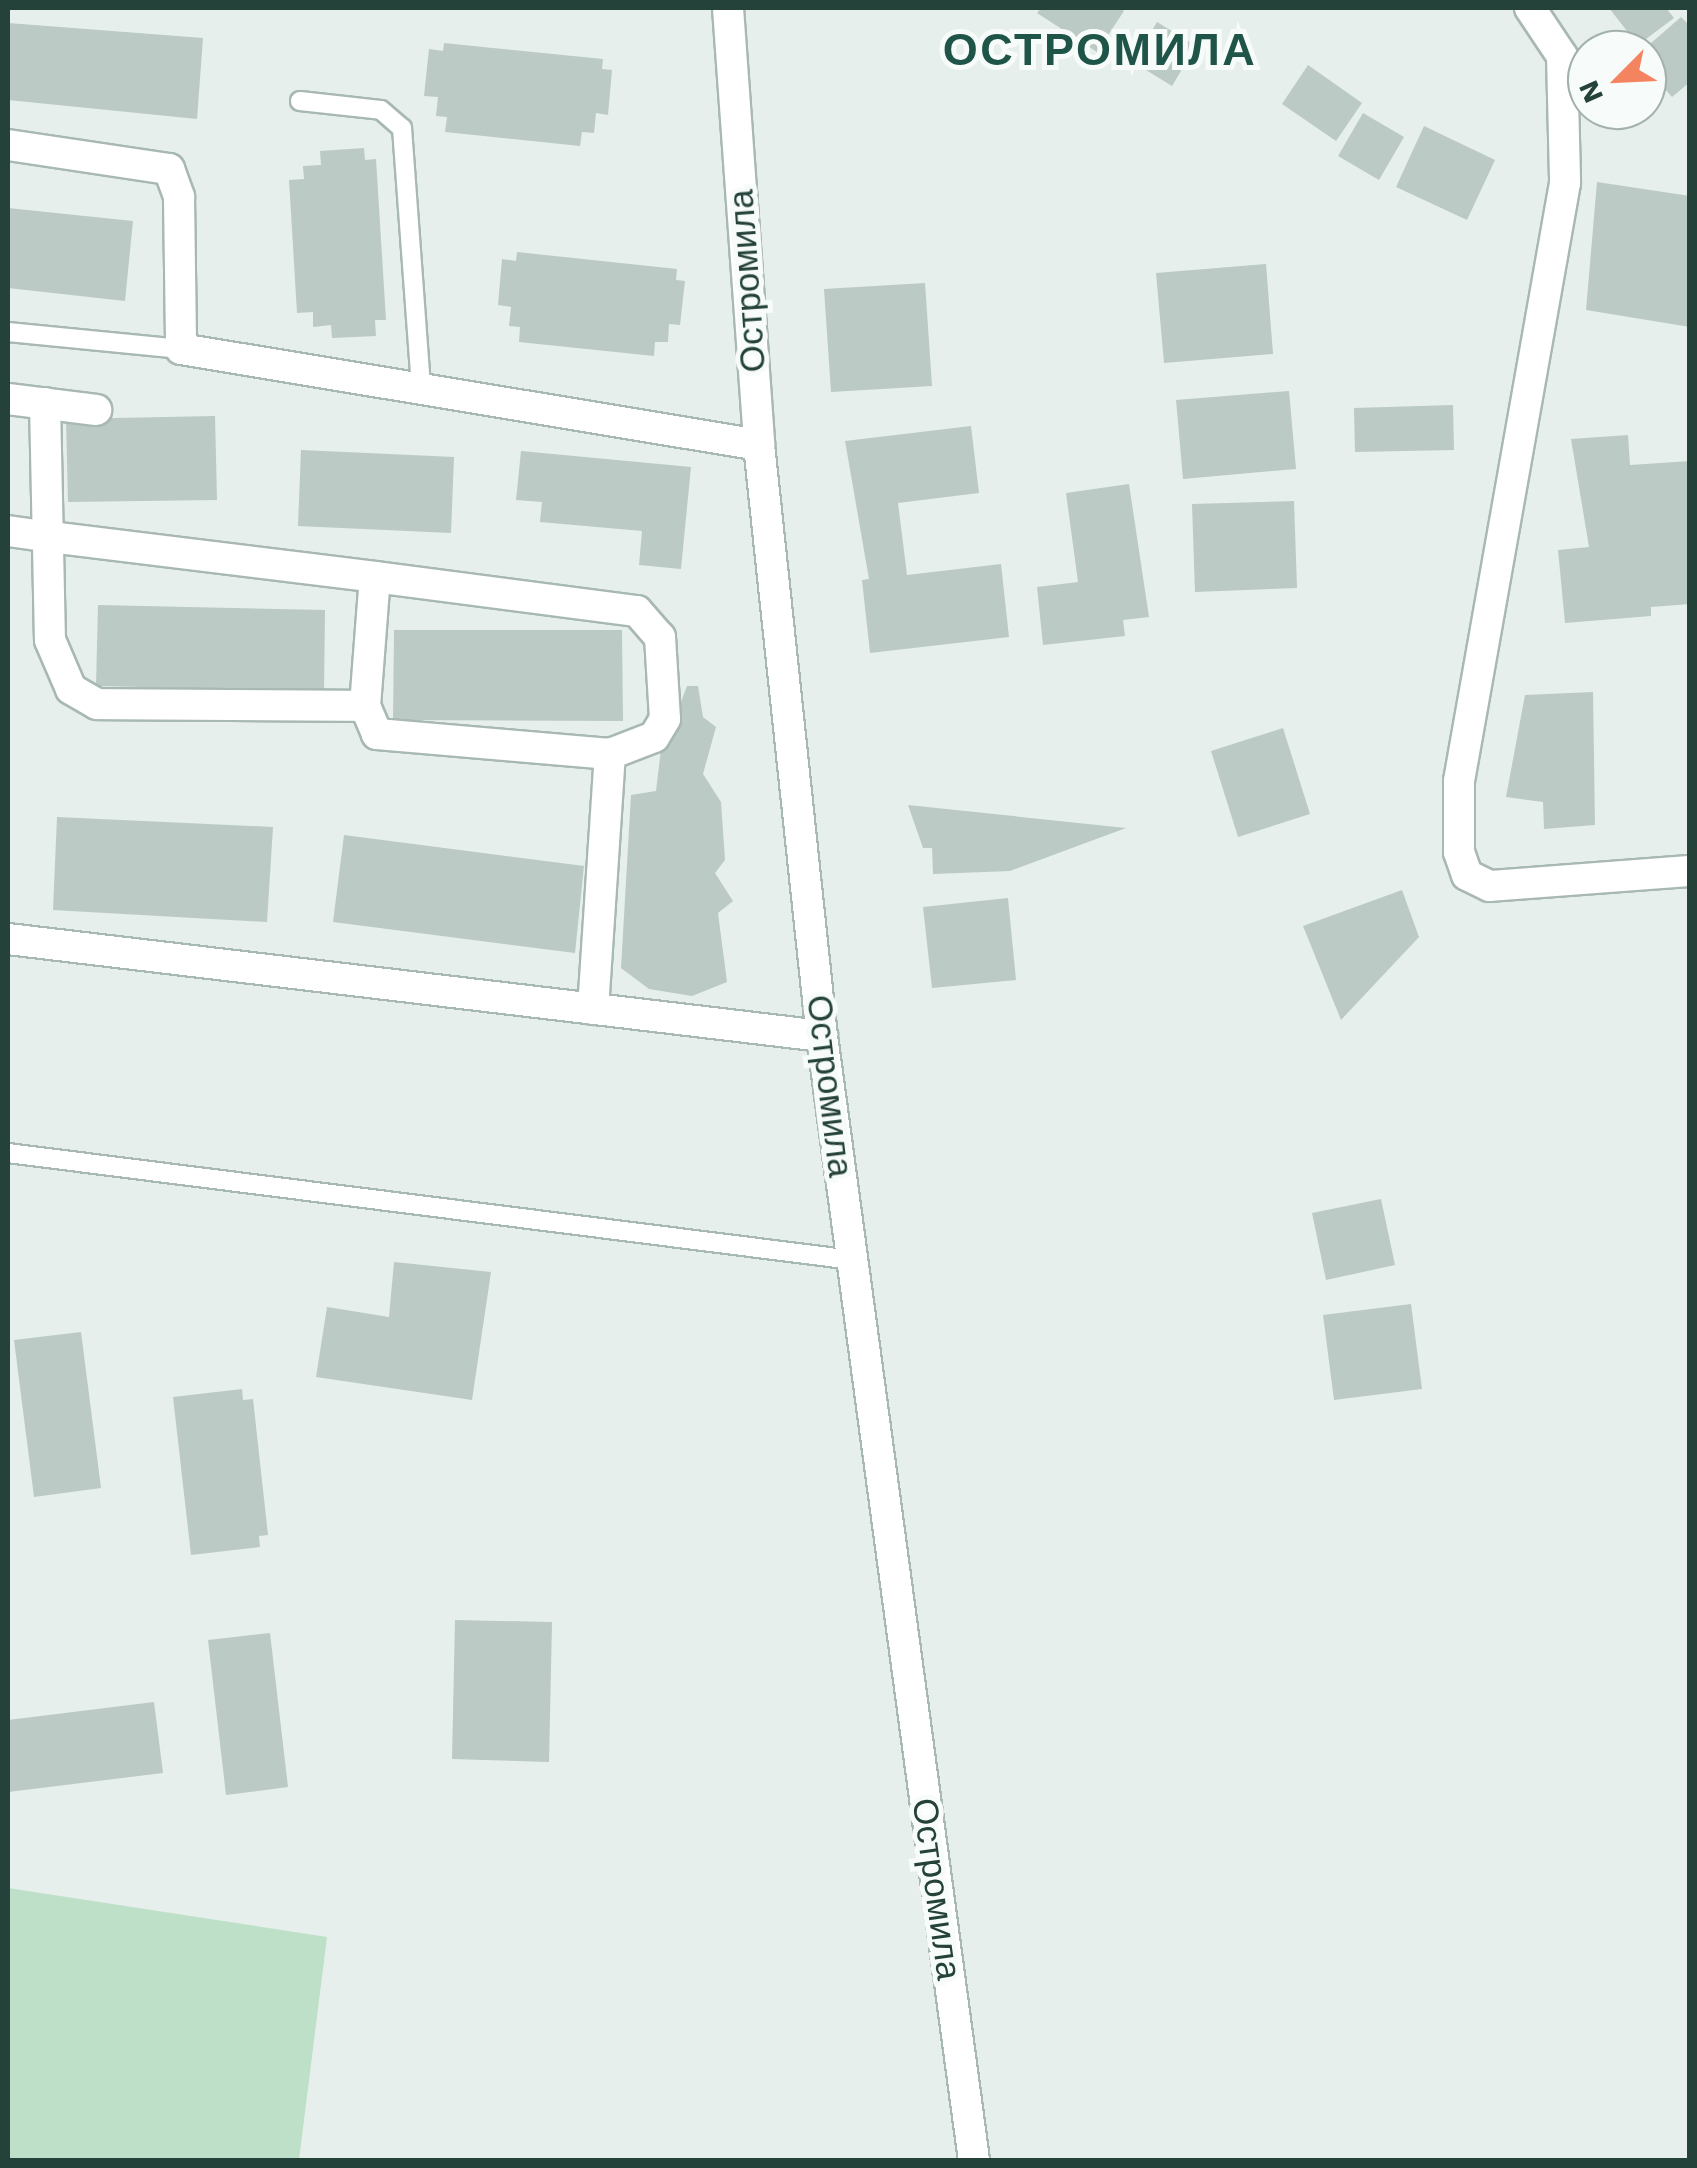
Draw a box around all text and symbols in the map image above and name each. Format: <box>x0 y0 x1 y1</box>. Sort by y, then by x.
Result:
district label: ОСТРОМИЛА <box>943 23 1257 77</box>
north arrow <box>1567 30 1667 130</box>
text: N <box>1572 75 1610 108</box>
street label: Остромила <box>720 188 774 374</box>
street label: Остромила <box>798 993 862 1179</box>
street label: Остромила <box>903 1795 971 1983</box>

